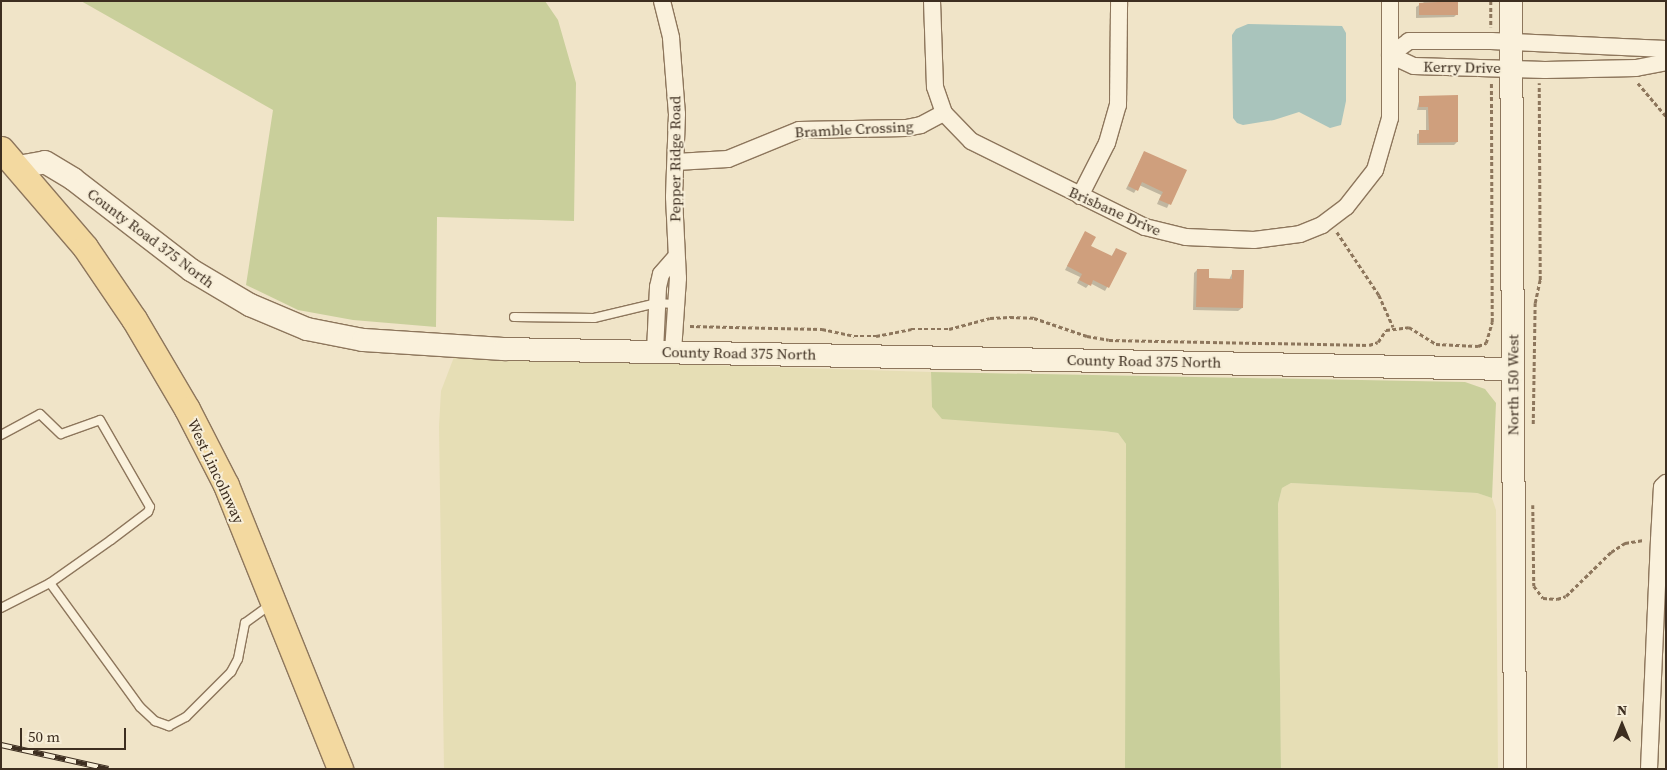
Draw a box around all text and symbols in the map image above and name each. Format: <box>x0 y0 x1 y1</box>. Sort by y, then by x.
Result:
street label: Kerry Drive <box>1423 57 1501 77</box>
street label: Pepper Ridge Road <box>666 96 684 222</box>
street label: Bramble Crossing <box>794 117 914 141</box>
street label: Brisbane Drive <box>1066 183 1164 239</box>
street label: County Road 375 North <box>84 184 218 292</box>
street label: North 150 West <box>1504 334 1522 436</box>
street label: County Road 375 North <box>662 343 816 363</box>
street label: County Road 375 North <box>1067 351 1221 371</box>
street label: West Lincolnway <box>184 416 248 526</box>
north arrow <box>1597 700 1647 750</box>
text: N <box>1617 700 1627 720</box>
scale bar <box>22 718 129 750</box>
text: 50 m <box>28 726 60 747</box>

